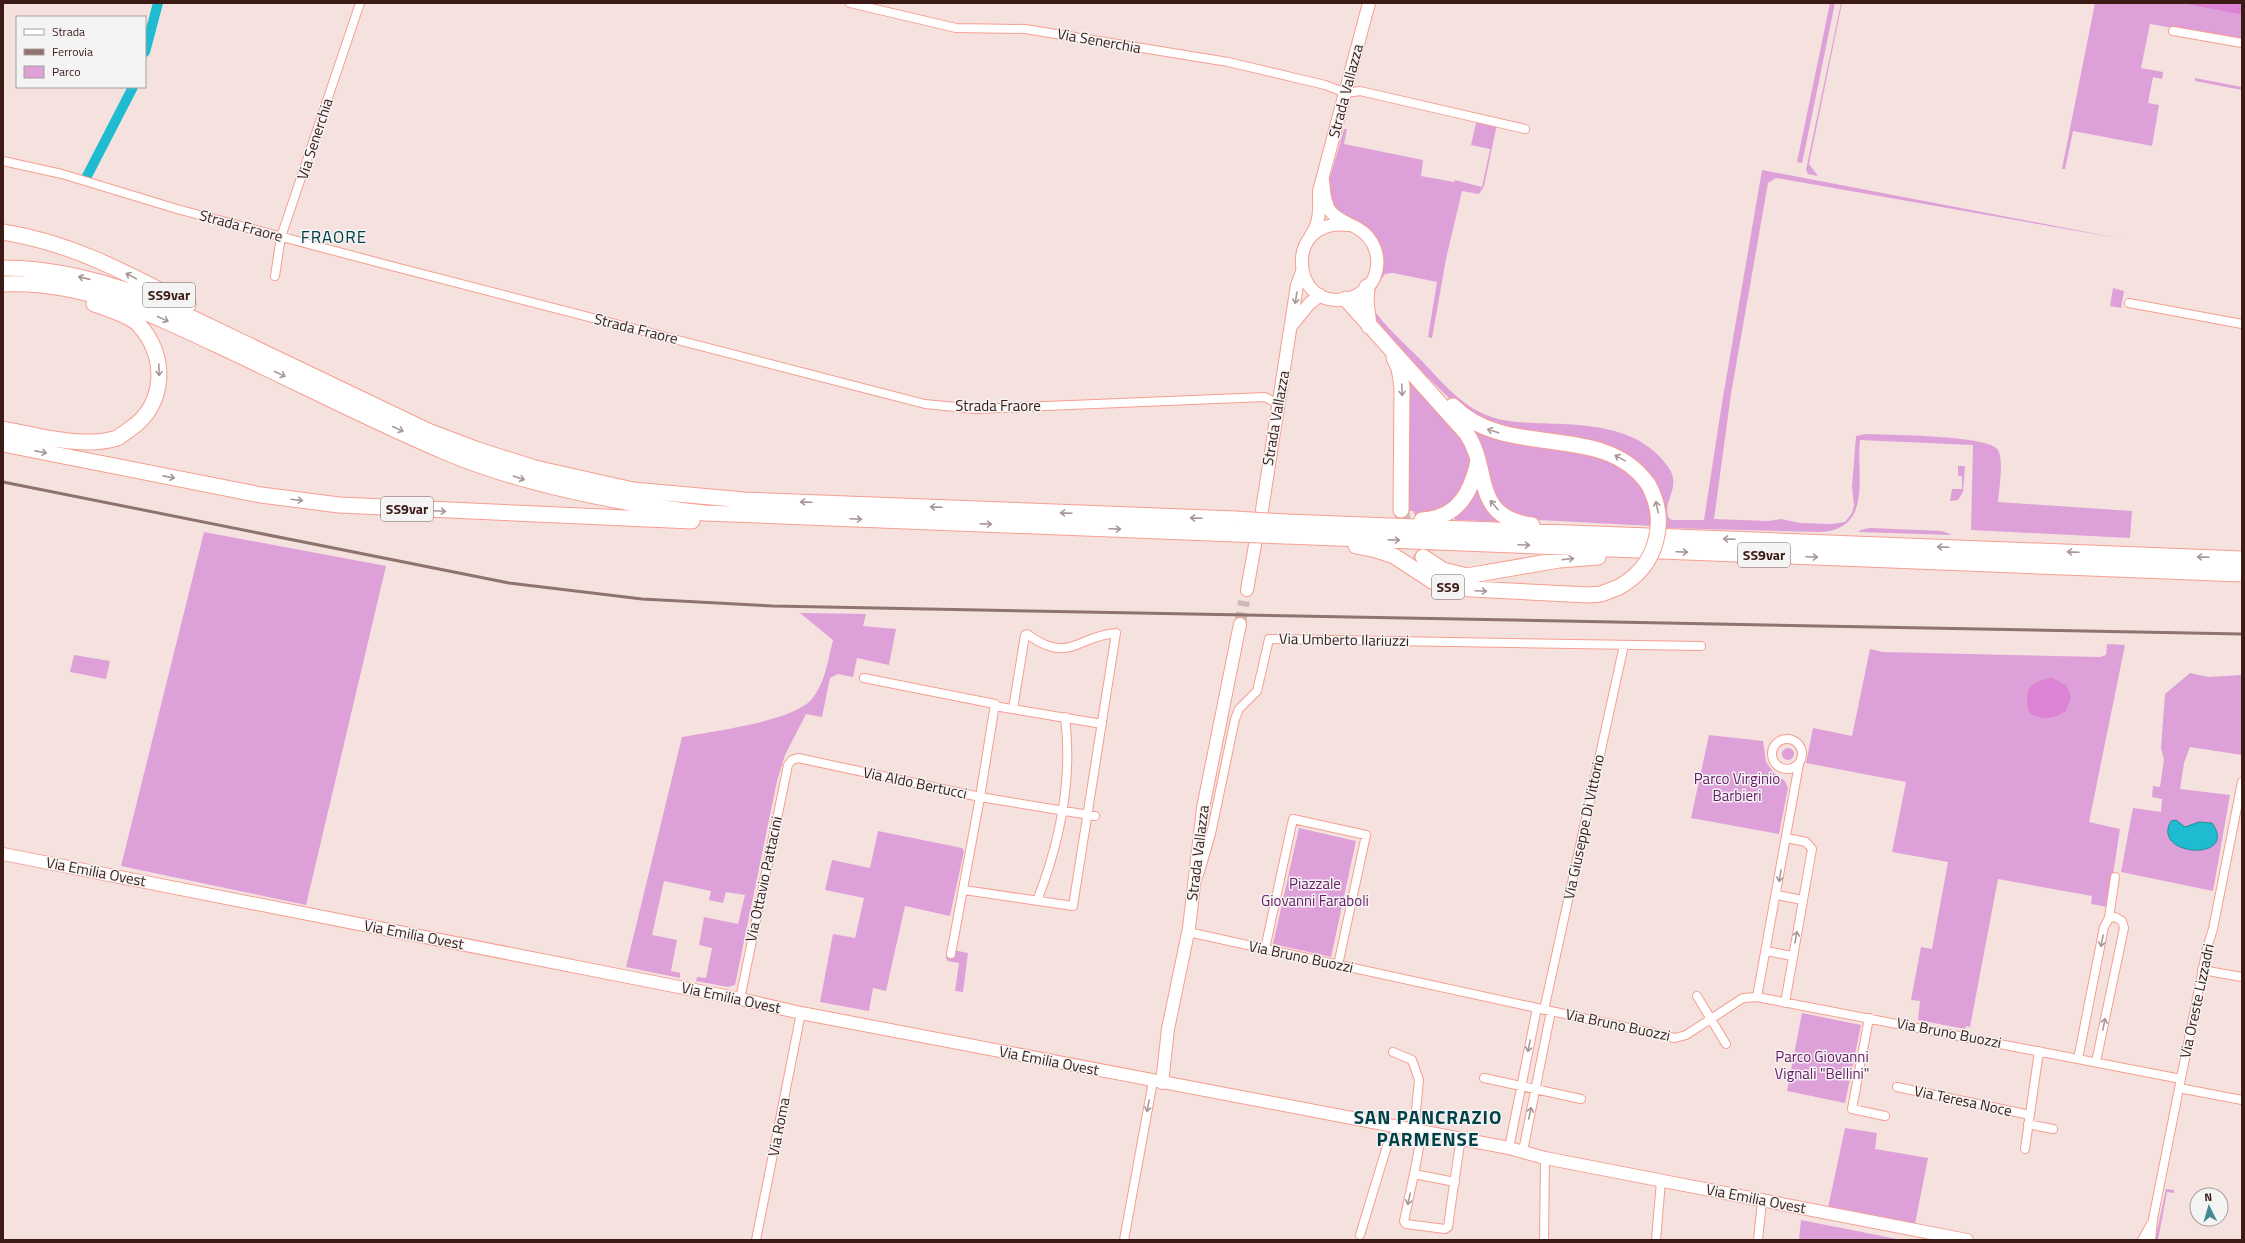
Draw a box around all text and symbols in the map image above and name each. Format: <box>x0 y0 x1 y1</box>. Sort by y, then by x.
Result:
legend <box>16 16 146 88</box>
text: Strada <box>52 22 85 41</box>
street label: Via Senerchia <box>1055 22 1143 59</box>
street label: Strada Vallazza <box>1322 41 1369 140</box>
text: Ferrovia <box>52 42 93 61</box>
text: Parco <box>52 62 81 81</box>
street label: Via Senerchia <box>291 95 339 183</box>
street label: Strada Fraore <box>197 203 285 248</box>
district label: FRAORE <box>301 224 367 250</box>
one-way arrow <box>126 271 138 279</box>
one-way arrow <box>78 273 91 281</box>
road number: SS9var <box>143 283 195 307</box>
one-way arrow <box>1292 291 1300 304</box>
street label: Strada Fraore <box>592 307 680 350</box>
one-way arrow <box>156 316 168 323</box>
one-way arrow <box>155 363 163 376</box>
street label: Strada Vallazza <box>1256 368 1295 467</box>
one-way arrow <box>274 371 286 378</box>
one-way arrow <box>1398 383 1406 396</box>
street label: Strada Fraore <box>955 394 1041 417</box>
one-way arrow <box>392 426 404 433</box>
one-way arrow <box>1487 427 1500 434</box>
one-way arrow <box>34 448 47 456</box>
one-way arrow <box>1614 453 1626 461</box>
one-way arrow <box>162 474 175 482</box>
one-way arrow <box>512 475 525 482</box>
one-way arrow <box>290 496 303 504</box>
road number: SS9var <box>381 497 433 521</box>
one-way arrow <box>800 499 813 506</box>
one-way arrow <box>1489 500 1498 511</box>
one-way arrow <box>1653 501 1661 514</box>
one-way arrow <box>930 504 943 511</box>
one-way arrow <box>433 507 446 515</box>
one-way arrow <box>1060 509 1073 516</box>
one-way arrow <box>1190 514 1203 521</box>
one-way arrow <box>849 516 862 523</box>
one-way arrow <box>979 520 992 528</box>
one-way arrow <box>1108 525 1121 533</box>
one-way arrow <box>1723 535 1736 542</box>
one-way arrow <box>1387 536 1400 544</box>
one-way arrow <box>1517 542 1530 549</box>
road number: SS9var <box>1738 543 1790 567</box>
one-way arrow <box>1937 543 1950 551</box>
one-way arrow <box>1675 548 1688 555</box>
one-way arrow <box>2067 548 2080 556</box>
one-way arrow <box>1805 553 1818 560</box>
one-way arrow <box>2197 554 2210 561</box>
one-way arrow <box>1561 555 1574 563</box>
road number: SS9 <box>1432 575 1464 599</box>
one-way arrow <box>1474 587 1487 594</box>
street label: Via Umberto Ilariuzzi <box>1279 627 1409 652</box>
street label: Via Giuseppe Di Vittorio <box>1557 752 1610 902</box>
street label: Via Aldo Bertucci <box>861 760 969 805</box>
park label: Parco Virginio Barbieri <box>1694 767 1780 807</box>
street label: Strada Vallazza <box>1180 803 1215 902</box>
street label: Via Ottavio Pattacini <box>739 814 788 944</box>
street label: Via Emilia Ovest <box>44 851 149 893</box>
one-way arrow <box>1776 869 1784 882</box>
park label: Piazzale Giovanni Faraboli <box>1261 872 1369 912</box>
street label: Via Emilia Ovest <box>362 914 467 956</box>
one-way arrow <box>1792 930 1800 943</box>
street label: Via Bruno Buozzi <box>1247 934 1356 979</box>
one-way arrow <box>2098 934 2106 947</box>
street label: Via Oreste Lizzadri <box>2173 942 2220 1060</box>
street label: Via Emilia Ovest <box>679 976 784 1019</box>
street label: Via Bruno Buozzi <box>1564 1002 1673 1047</box>
street label: Via Bruno Buozzi <box>1895 1011 2004 1054</box>
one-way arrow <box>2100 1018 2108 1031</box>
one-way arrow <box>1525 1039 1533 1052</box>
street label: Via Emilia Ovest <box>997 1040 1102 1082</box>
park label: Parco Giovanni Vignali "Bellini" <box>1775 1045 1869 1085</box>
street label: Via Teresa Noce <box>1912 1079 2014 1122</box>
street label: Via Roma <box>762 1095 796 1159</box>
one-way arrow <box>1144 1099 1152 1112</box>
district label: SAN PANCRAZIO PARMENSE <box>1354 1102 1502 1153</box>
one-way arrow <box>1526 1107 1534 1120</box>
street label: Via Emilia Ovest <box>1704 1178 1809 1220</box>
north arrow <box>2189 1187 2229 1227</box>
text: N <box>2204 1189 2213 1205</box>
one-way arrow <box>1404 1193 1412 1206</box>

